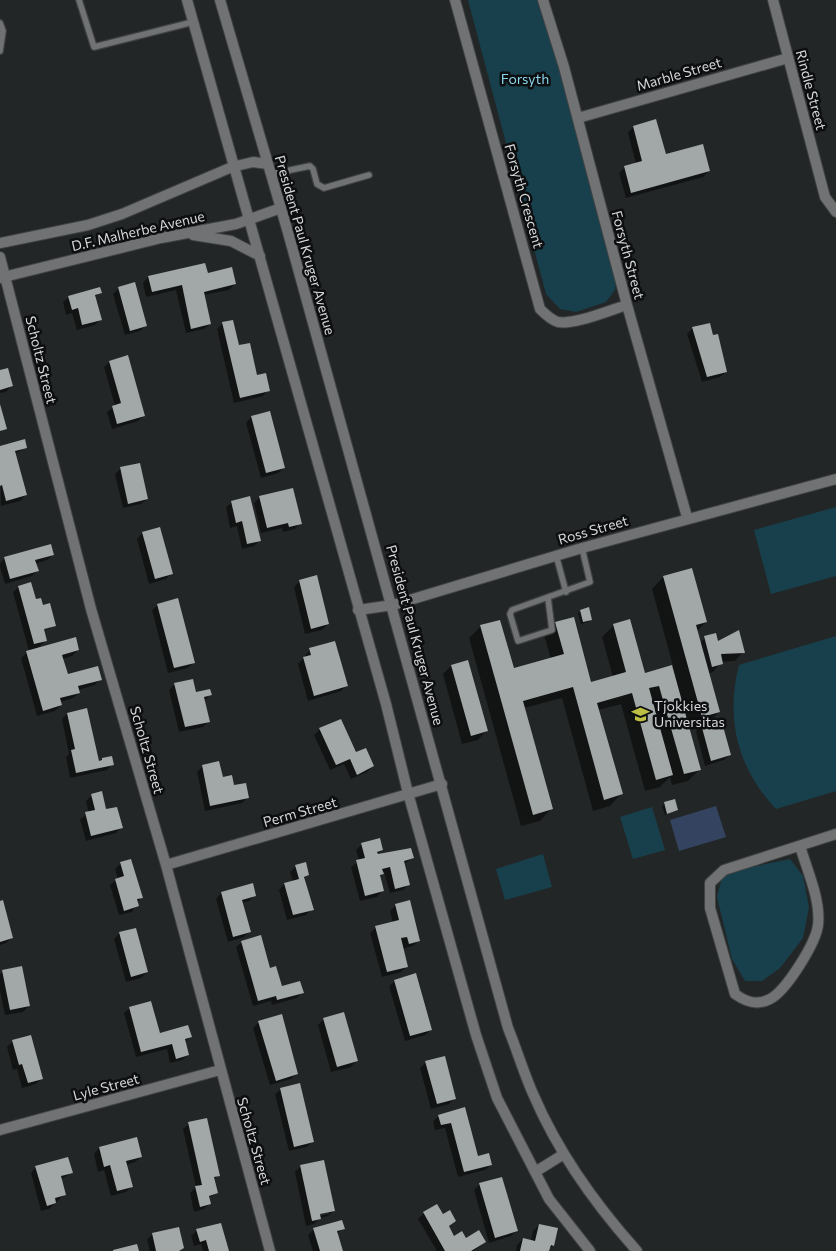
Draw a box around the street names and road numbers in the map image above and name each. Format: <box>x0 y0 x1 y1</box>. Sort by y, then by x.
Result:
street label: Rindle Street <box>793 48 830 132</box>
street label: Marble Street <box>634 53 724 94</box>
street label: Forsyth Crescent <box>501 142 548 250</box>
street label: President Paul Kruger Avenue <box>272 153 339 337</box>
street label: D.F. Malherbe Avenue <box>70 207 206 254</box>
street label: Forsyth Street <box>609 209 649 301</box>
street label: Scholtz Street <box>22 314 61 406</box>
street label: Ross Street <box>556 511 630 548</box>
street label: President Paul Kruger Avenue <box>383 543 448 727</box>
street label: Scholtz Street <box>127 704 168 796</box>
street label: Perm Street <box>261 793 339 830</box>
street label: Lyle Street <box>71 1069 141 1104</box>
street label: Scholtz Street <box>234 1095 275 1187</box>

